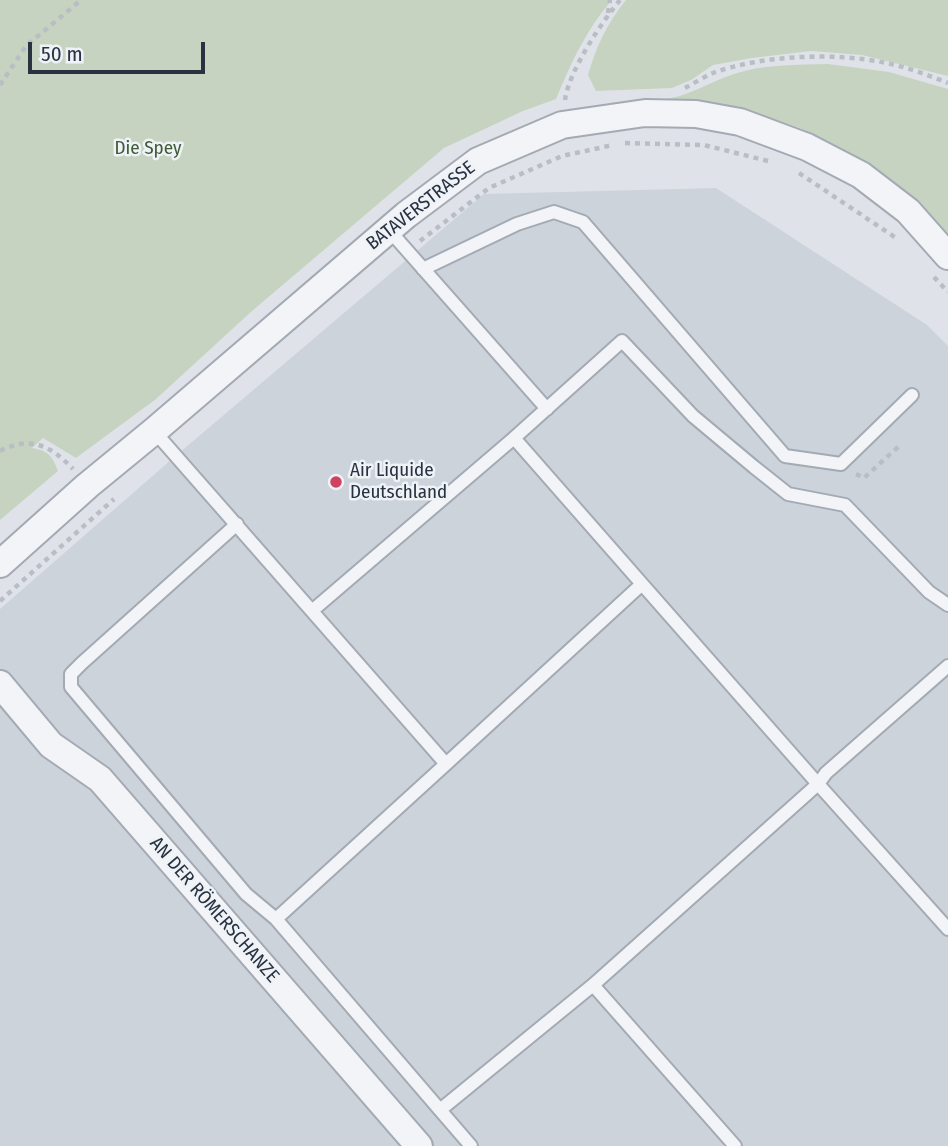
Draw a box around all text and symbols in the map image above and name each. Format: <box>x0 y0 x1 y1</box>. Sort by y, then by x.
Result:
scale bar <box>32 28 208 72</box>
text: 50 m <box>41 41 83 67</box>
park label: Die Spey <box>115 138 181 160</box>
street label: BATAVERSTRASSE <box>362 157 480 255</box>
place label: Air Liquide Deutschland <box>350 460 447 504</box>
marker: Air Liquide Deutschland <box>328 474 344 490</box>
street label: AN DER RÖMERSCHANZE <box>145 833 283 987</box>

